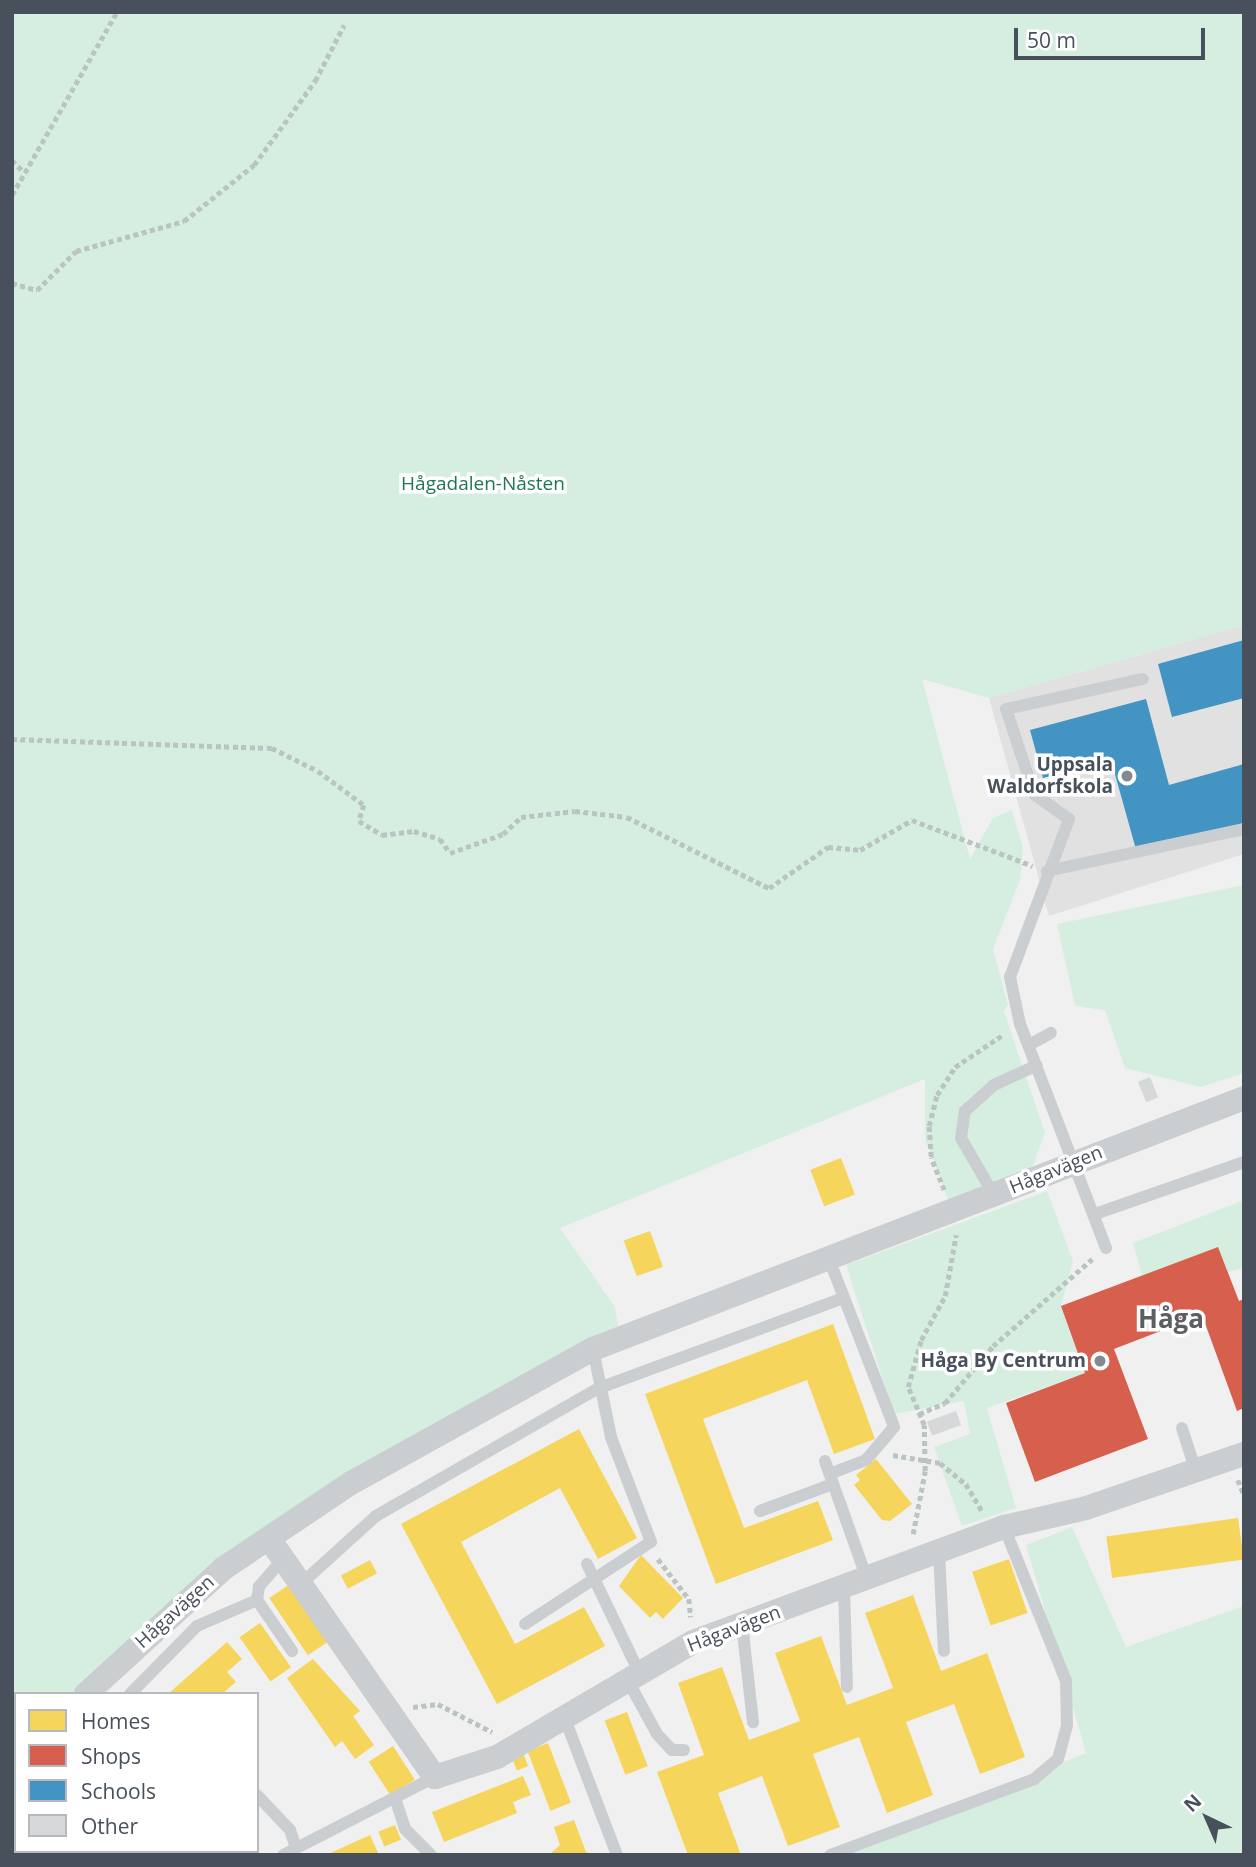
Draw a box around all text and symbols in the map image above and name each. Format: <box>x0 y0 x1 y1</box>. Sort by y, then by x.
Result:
scale bar <box>1018 14 1209 58</box>
text: 50 m <box>1027 26 1076 54</box>
park label: Hågadalen-Nåsten <box>401 473 565 495</box>
place label: Uppsala Waldorfskola <box>987 754 1113 798</box>
marker: Uppsala Waldorfskola <box>1119 768 1135 784</box>
street label: Hågavägen <box>1006 1141 1106 1199</box>
district label: Håga <box>1138 1303 1204 1335</box>
place label: Håga By Centrum <box>920 1350 1086 1372</box>
marker: Håga By Centrum <box>1092 1353 1108 1369</box>
street label: Hågavägen <box>131 1571 219 1653</box>
street label: Hågavägen <box>684 1601 784 1657</box>
legend <box>14 1692 259 1853</box>
text: Homes <box>81 1707 150 1735</box>
text: Shops <box>81 1742 141 1770</box>
text: Schools <box>81 1777 156 1805</box>
north arrow <box>1172 1783 1242 1853</box>
text: N <box>1178 1788 1207 1818</box>
text: Other <box>81 1812 138 1840</box>

